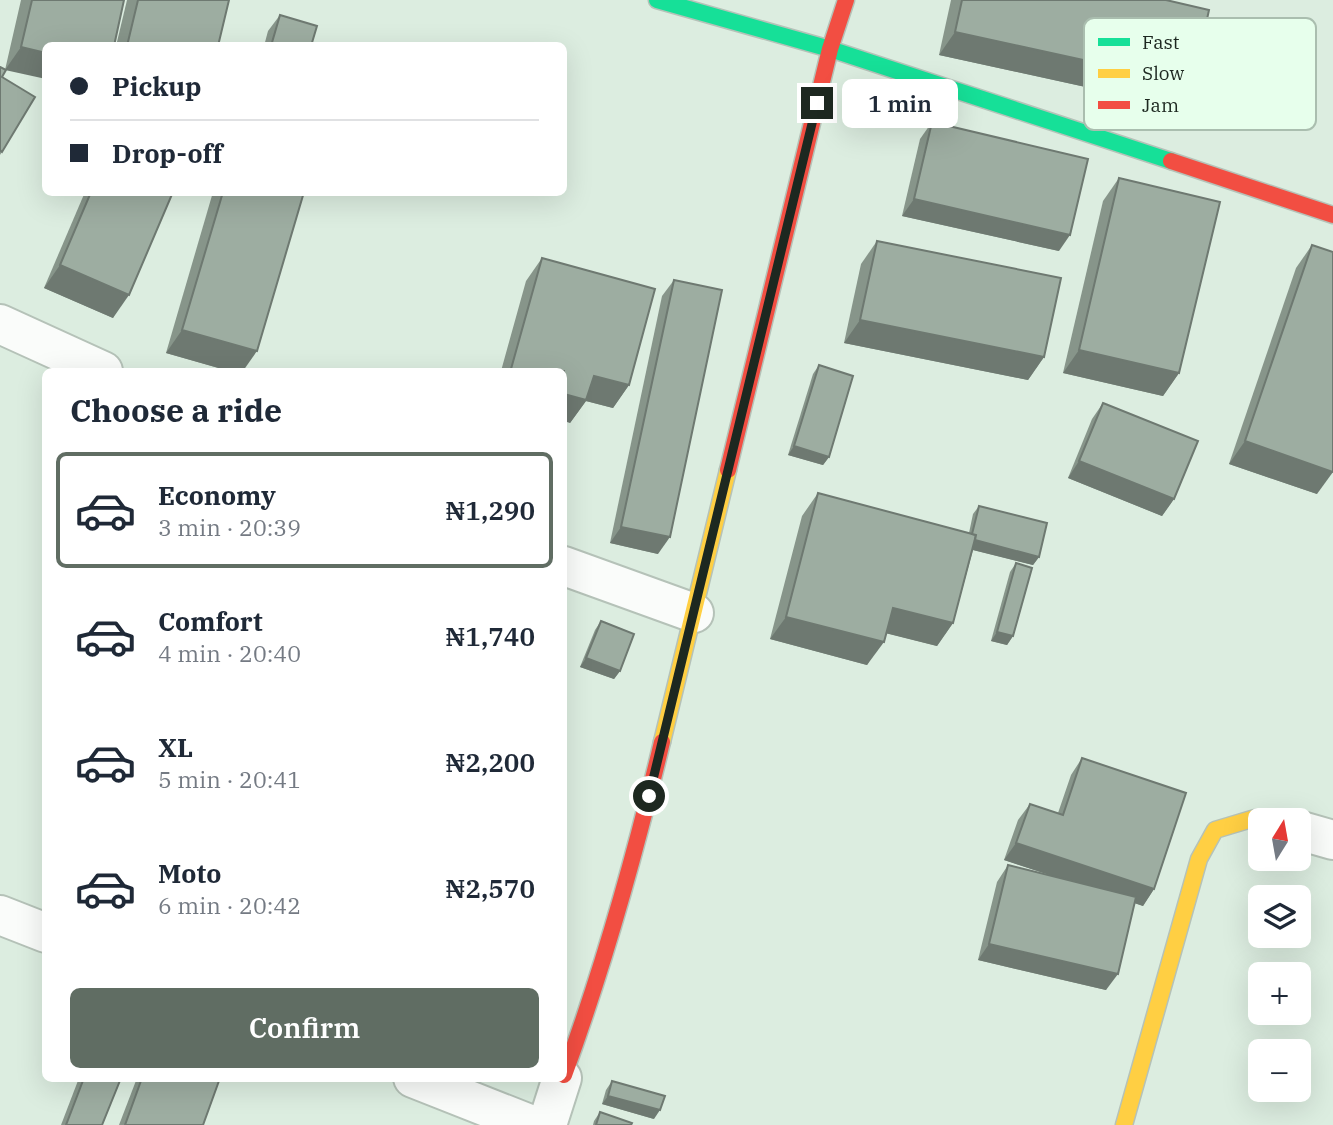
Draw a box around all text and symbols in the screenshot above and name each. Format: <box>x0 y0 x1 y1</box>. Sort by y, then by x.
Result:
legend <box>1084 18 1316 130</box>
text: Fast <box>1142 30 1180 54</box>
text: Slow <box>1142 61 1184 85</box>
text: Pickup <box>112 69 202 103</box>
callout: 1 min <box>842 78 957 128</box>
route end <box>801 87 833 119</box>
text: 1 min <box>868 88 932 118</box>
text: Jam <box>1142 93 1179 117</box>
text: Drop-off <box>112 136 223 170</box>
text: Choose a ride <box>70 389 282 431</box>
text: Economy <box>158 478 276 512</box>
icon: car <box>74 479 137 542</box>
text: ₦1,290 <box>445 493 535 527</box>
text: 3 min · 20:39 <box>158 512 301 542</box>
text: Comfort <box>158 604 263 638</box>
icon: car <box>74 605 137 668</box>
text: ₦1,740 <box>445 619 535 653</box>
text: 4 min · 20:40 <box>158 638 301 668</box>
text: XL <box>158 730 193 764</box>
icon: car <box>74 731 137 794</box>
text: ₦2,200 <box>445 745 535 779</box>
text: 5 min · 20:41 <box>158 764 301 794</box>
route start <box>633 780 665 812</box>
north arrow <box>1248 808 1311 872</box>
map controls <box>1248 808 1311 1102</box>
text: Moto <box>158 856 221 890</box>
icon: car <box>74 857 137 920</box>
text: ₦2,570 <box>445 871 535 905</box>
button: layers <box>1248 885 1311 948</box>
text: 6 min · 20:42 <box>158 890 301 920</box>
button: + <box>1248 962 1311 1025</box>
button: Confirm <box>70 988 539 1068</box>
button: − <box>1248 1039 1311 1102</box>

